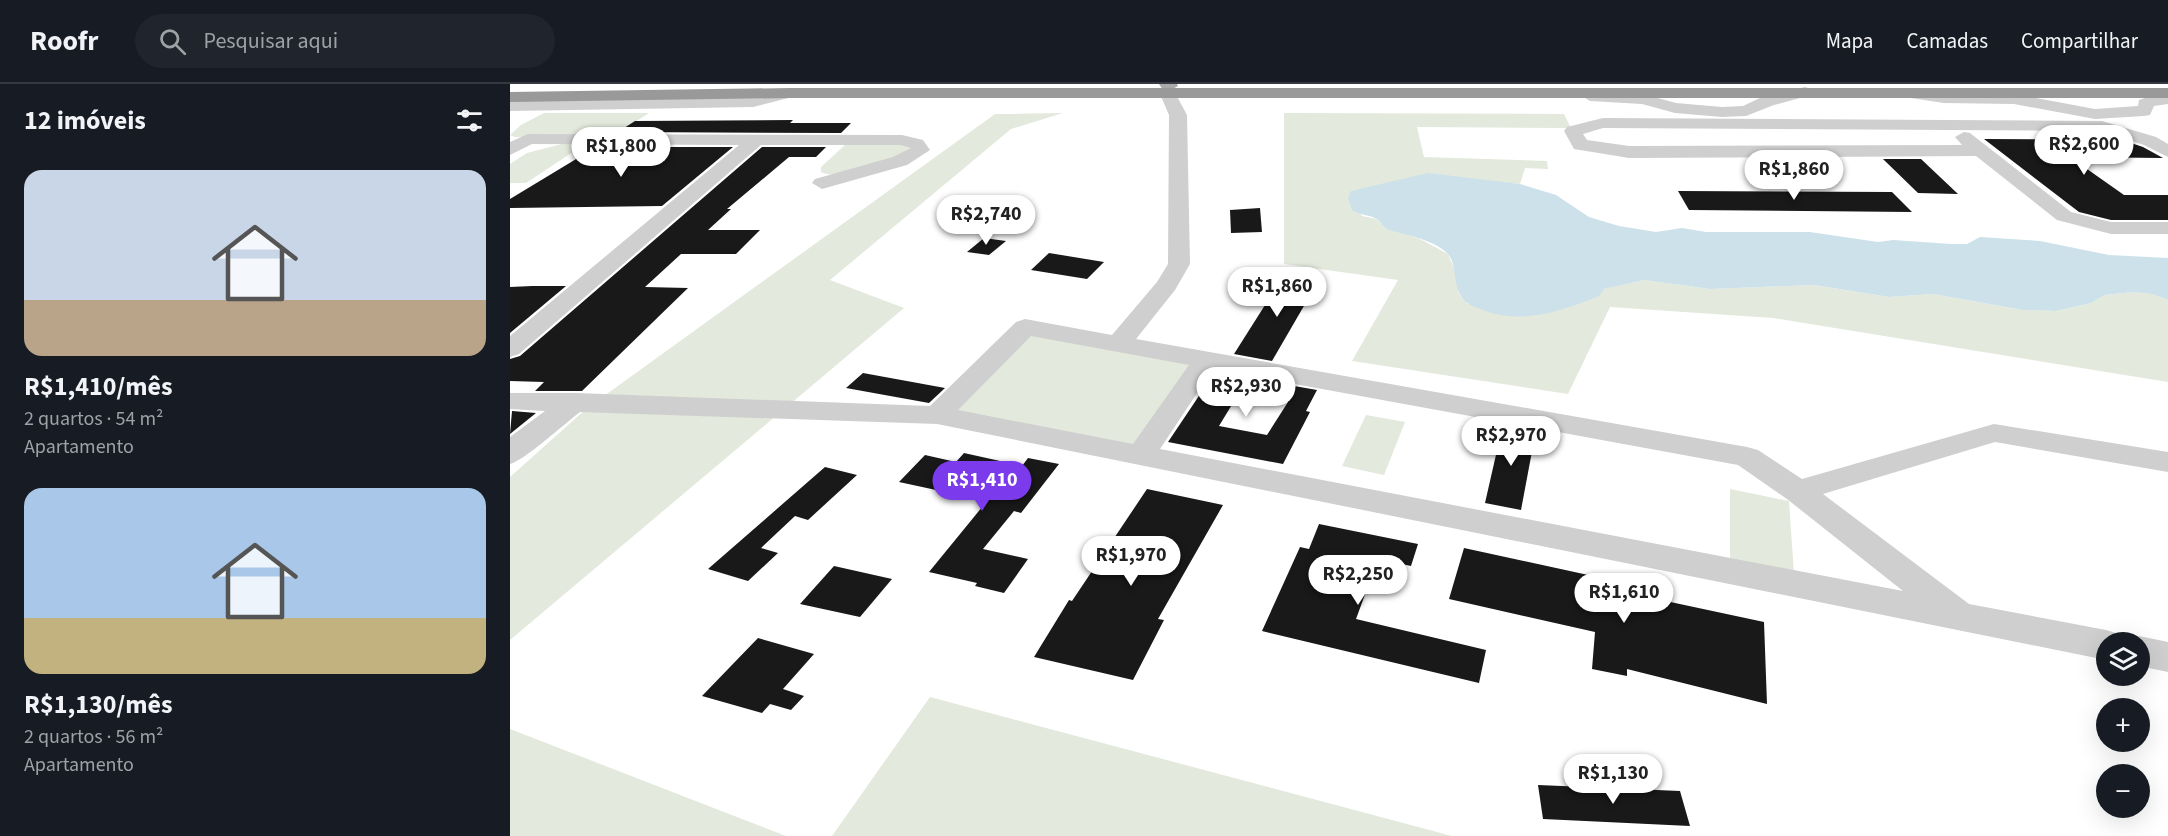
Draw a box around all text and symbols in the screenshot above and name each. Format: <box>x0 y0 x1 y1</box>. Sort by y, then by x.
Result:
search box <box>135 14 555 68</box>
text: Roofr <box>30 21 99 61</box>
icon: search <box>156 25 189 58</box>
text: Pesquisar aqui <box>204 25 338 57</box>
text: Mapa <box>1826 26 1873 56</box>
text: Camadas <box>1906 26 1988 56</box>
text: Compartilhar <box>2021 26 2138 56</box>
text: 12 imóveis <box>24 102 146 139</box>
icon: filters <box>453 104 486 137</box>
pin: R$2,600 <box>2029 125 2139 176</box>
pin: R$1,800 <box>566 127 676 178</box>
text: R$2,600 <box>2048 130 2120 158</box>
text: R$1,800 <box>585 132 657 160</box>
pin: R$1,860 <box>1739 150 1849 201</box>
text: R$1,860 <box>1758 155 1830 183</box>
pin: R$2,740 <box>931 195 1041 246</box>
text: R$2,740 <box>950 200 1022 228</box>
icon: home <box>201 209 309 317</box>
pin: R$1,860 <box>1222 267 1332 318</box>
text: R$1,860 <box>1241 272 1313 300</box>
pin: R$2,930 <box>1191 367 1301 418</box>
text: R$1,410/mês <box>24 368 172 405</box>
text: R$2,930 <box>1210 372 1282 400</box>
text: 2 quartos · 54 m² <box>24 405 163 433</box>
pin: R$2,970 <box>1456 416 1566 467</box>
text: R$2,970 <box>1475 421 1547 449</box>
text: Apartamento <box>24 433 134 461</box>
pin: R$1,410 <box>927 461 1037 512</box>
text: R$1,410 <box>946 466 1018 494</box>
icon: home <box>201 527 309 635</box>
pin: R$1,970 <box>1076 536 1186 587</box>
text: R$1,970 <box>1095 541 1167 569</box>
pin: R$2,250 <box>1303 555 1413 606</box>
text: R$2,250 <box>1322 560 1394 588</box>
pin: R$1,610 <box>1569 573 1679 624</box>
text: R$1,610 <box>1588 578 1660 606</box>
map controls <box>2096 632 2150 818</box>
button: layers <box>2096 632 2150 686</box>
text: R$1,130/mês <box>24 686 172 723</box>
button: + <box>2096 698 2150 752</box>
text: 2 quartos · 56 m² <box>24 723 163 751</box>
text: Apartamento <box>24 751 134 779</box>
pin: R$1,130 <box>1558 754 1668 805</box>
text: R$1,130 <box>1577 759 1649 787</box>
button: − <box>2096 764 2150 818</box>

